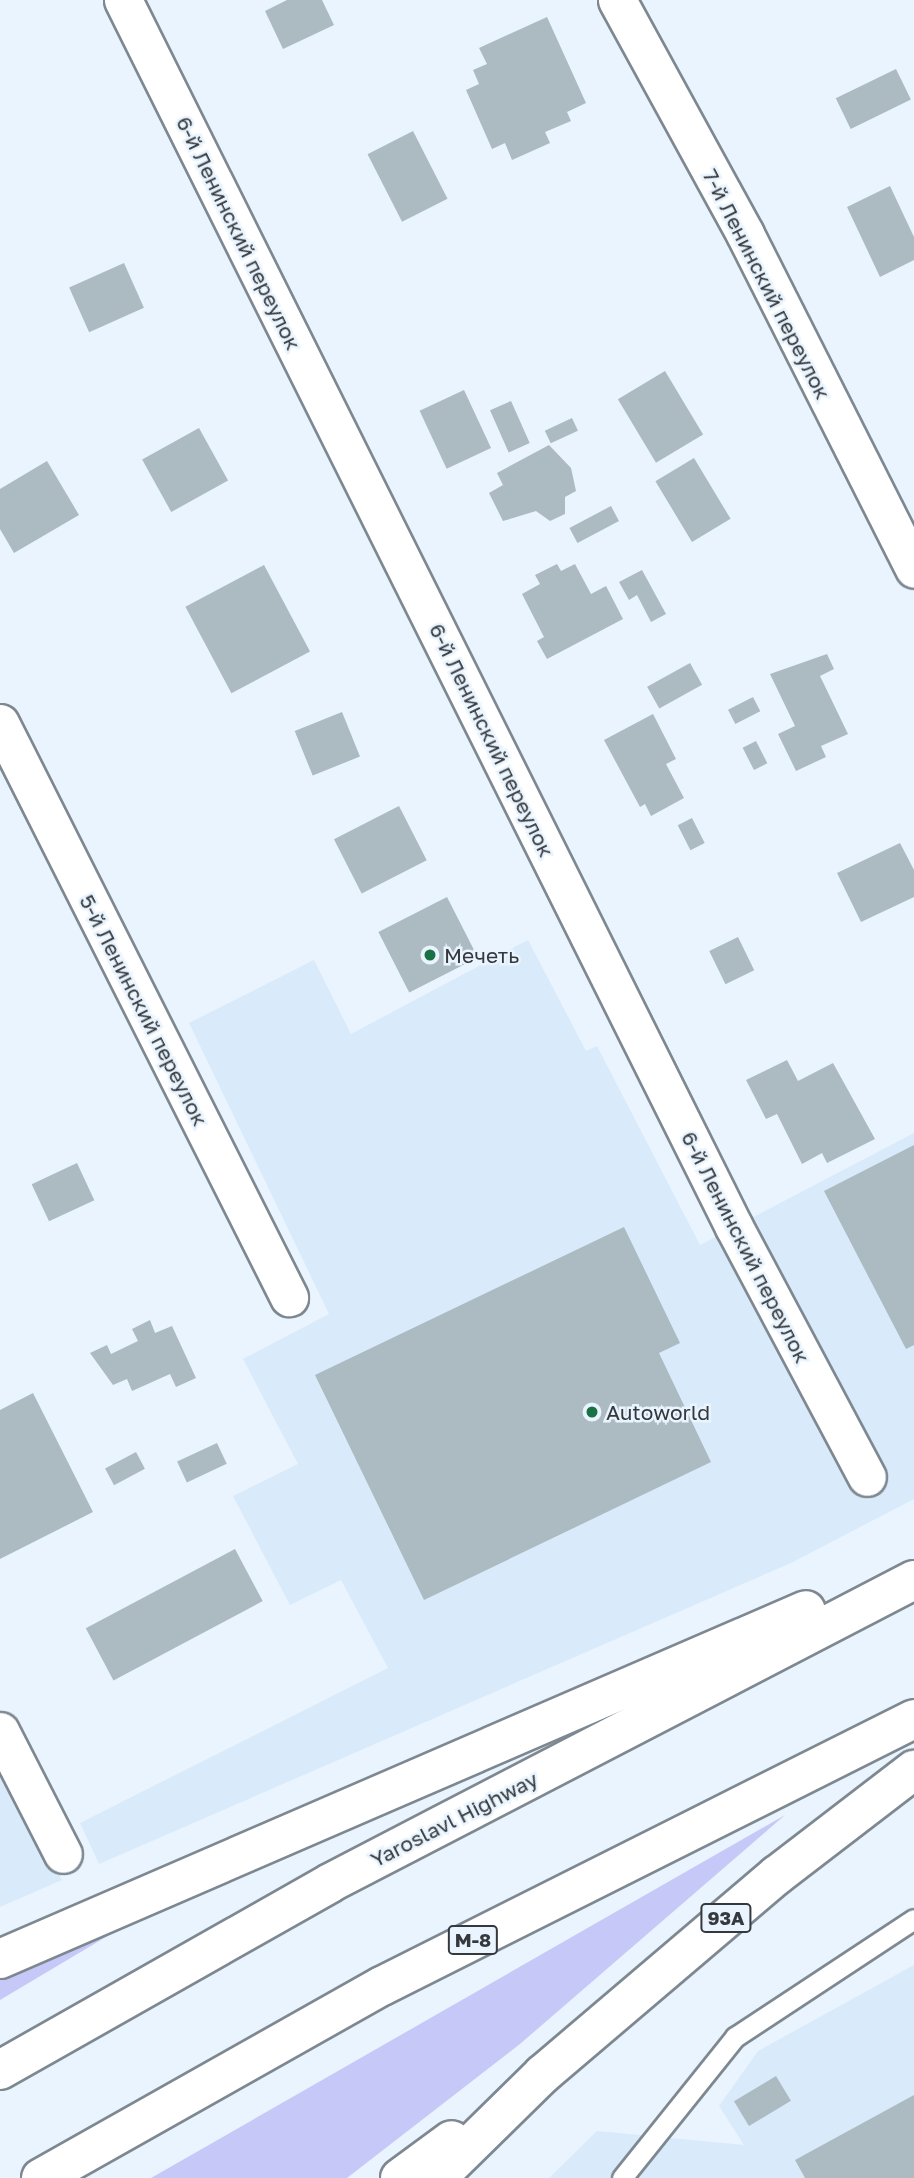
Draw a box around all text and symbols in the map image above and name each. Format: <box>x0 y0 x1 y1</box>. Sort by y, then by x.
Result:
street label: 6-й Ленинский переулок <box>171 112 307 354</box>
street label: 7-й Ленинский переулок <box>698 165 836 403</box>
street label: 6-й Ленинский переулок <box>424 619 560 861</box>
street label: 5-й Ленинский переулок <box>75 890 213 1130</box>
place label: Мечеть <box>444 942 519 968</box>
marker: Мечеть <box>422 947 438 963</box>
street label: 6-й Ленинский переулок <box>677 1127 815 1367</box>
place label: Autoworld <box>606 1399 710 1425</box>
marker: Autoworld <box>584 1404 600 1420</box>
street label: Yaroslavl Highway <box>366 1766 542 1872</box>
road number: 93A <box>700 1902 752 1934</box>
road number: М-8 <box>447 1924 499 1956</box>

